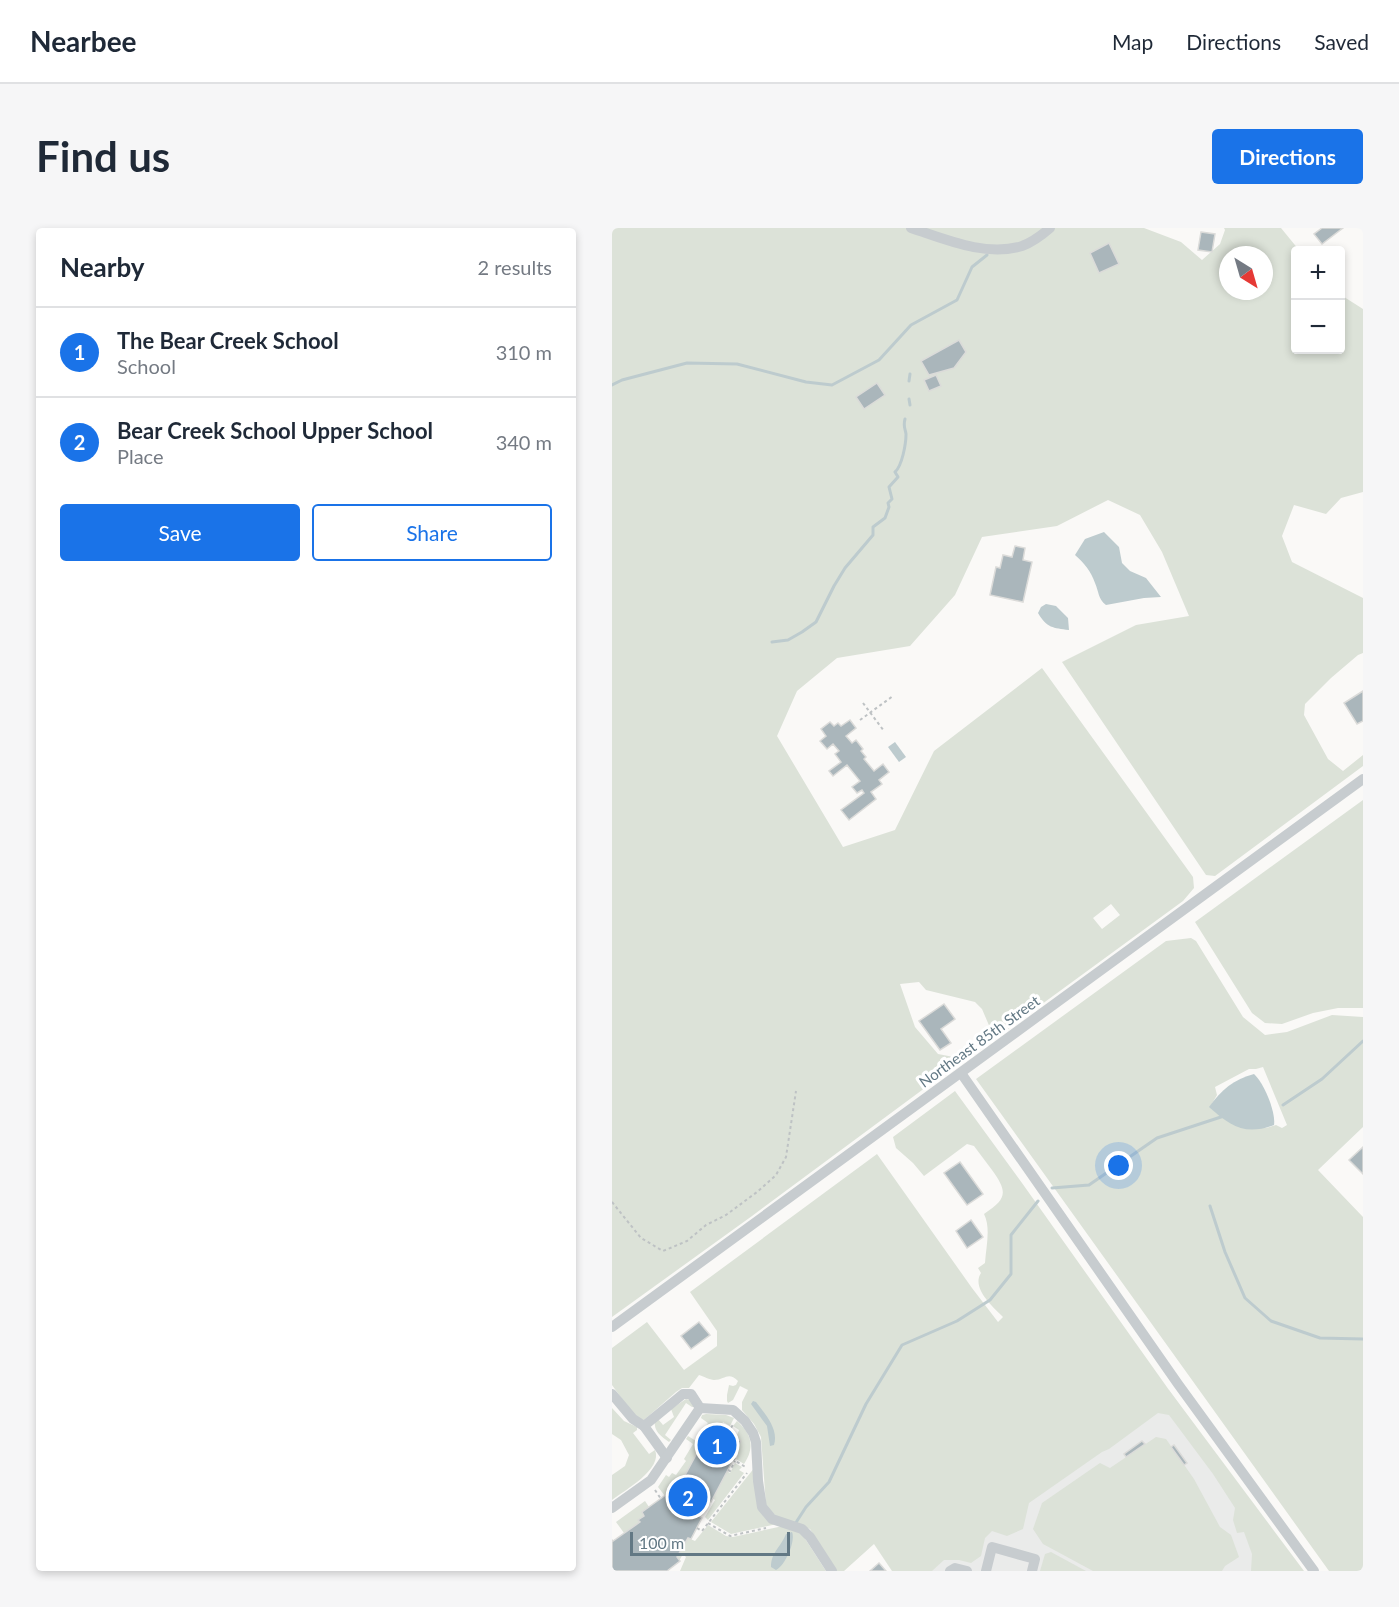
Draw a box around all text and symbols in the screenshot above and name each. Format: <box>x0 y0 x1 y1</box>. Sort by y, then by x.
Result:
text: Nearbee <box>30 24 137 58</box>
text: Map <box>1112 29 1153 54</box>
text: Directions <box>1186 29 1281 54</box>
text: Saved <box>1314 29 1369 54</box>
button: Directions <box>1212 129 1363 184</box>
text: Find us <box>36 131 170 181</box>
north arrow <box>1219 246 1273 300</box>
map controls <box>1291 246 1345 354</box>
button: + <box>1291 246 1345 300</box>
text: Nearby <box>60 251 145 283</box>
text: 2 results <box>477 255 552 279</box>
button: − <box>1291 300 1345 354</box>
text: The Bear Creek School <box>117 327 339 354</box>
text: 1 <box>74 340 85 364</box>
text: 310 m <box>496 340 552 364</box>
text: School <box>117 354 176 378</box>
text: Bear Creek School Upper School <box>117 417 433 444</box>
text: 2 <box>74 430 85 454</box>
text: 340 m <box>496 430 552 454</box>
text: Place <box>117 444 164 468</box>
button: Save <box>60 504 300 561</box>
button: Share <box>312 504 552 561</box>
street label: Northeast 85th Street <box>915 991 1043 1091</box>
your location <box>1104 1151 1133 1180</box>
pin: 1 <box>698 1422 736 1468</box>
pin: 2 <box>668 1474 708 1520</box>
scale bar <box>630 1529 790 1556</box>
text: 100 m <box>639 1533 684 1552</box>

